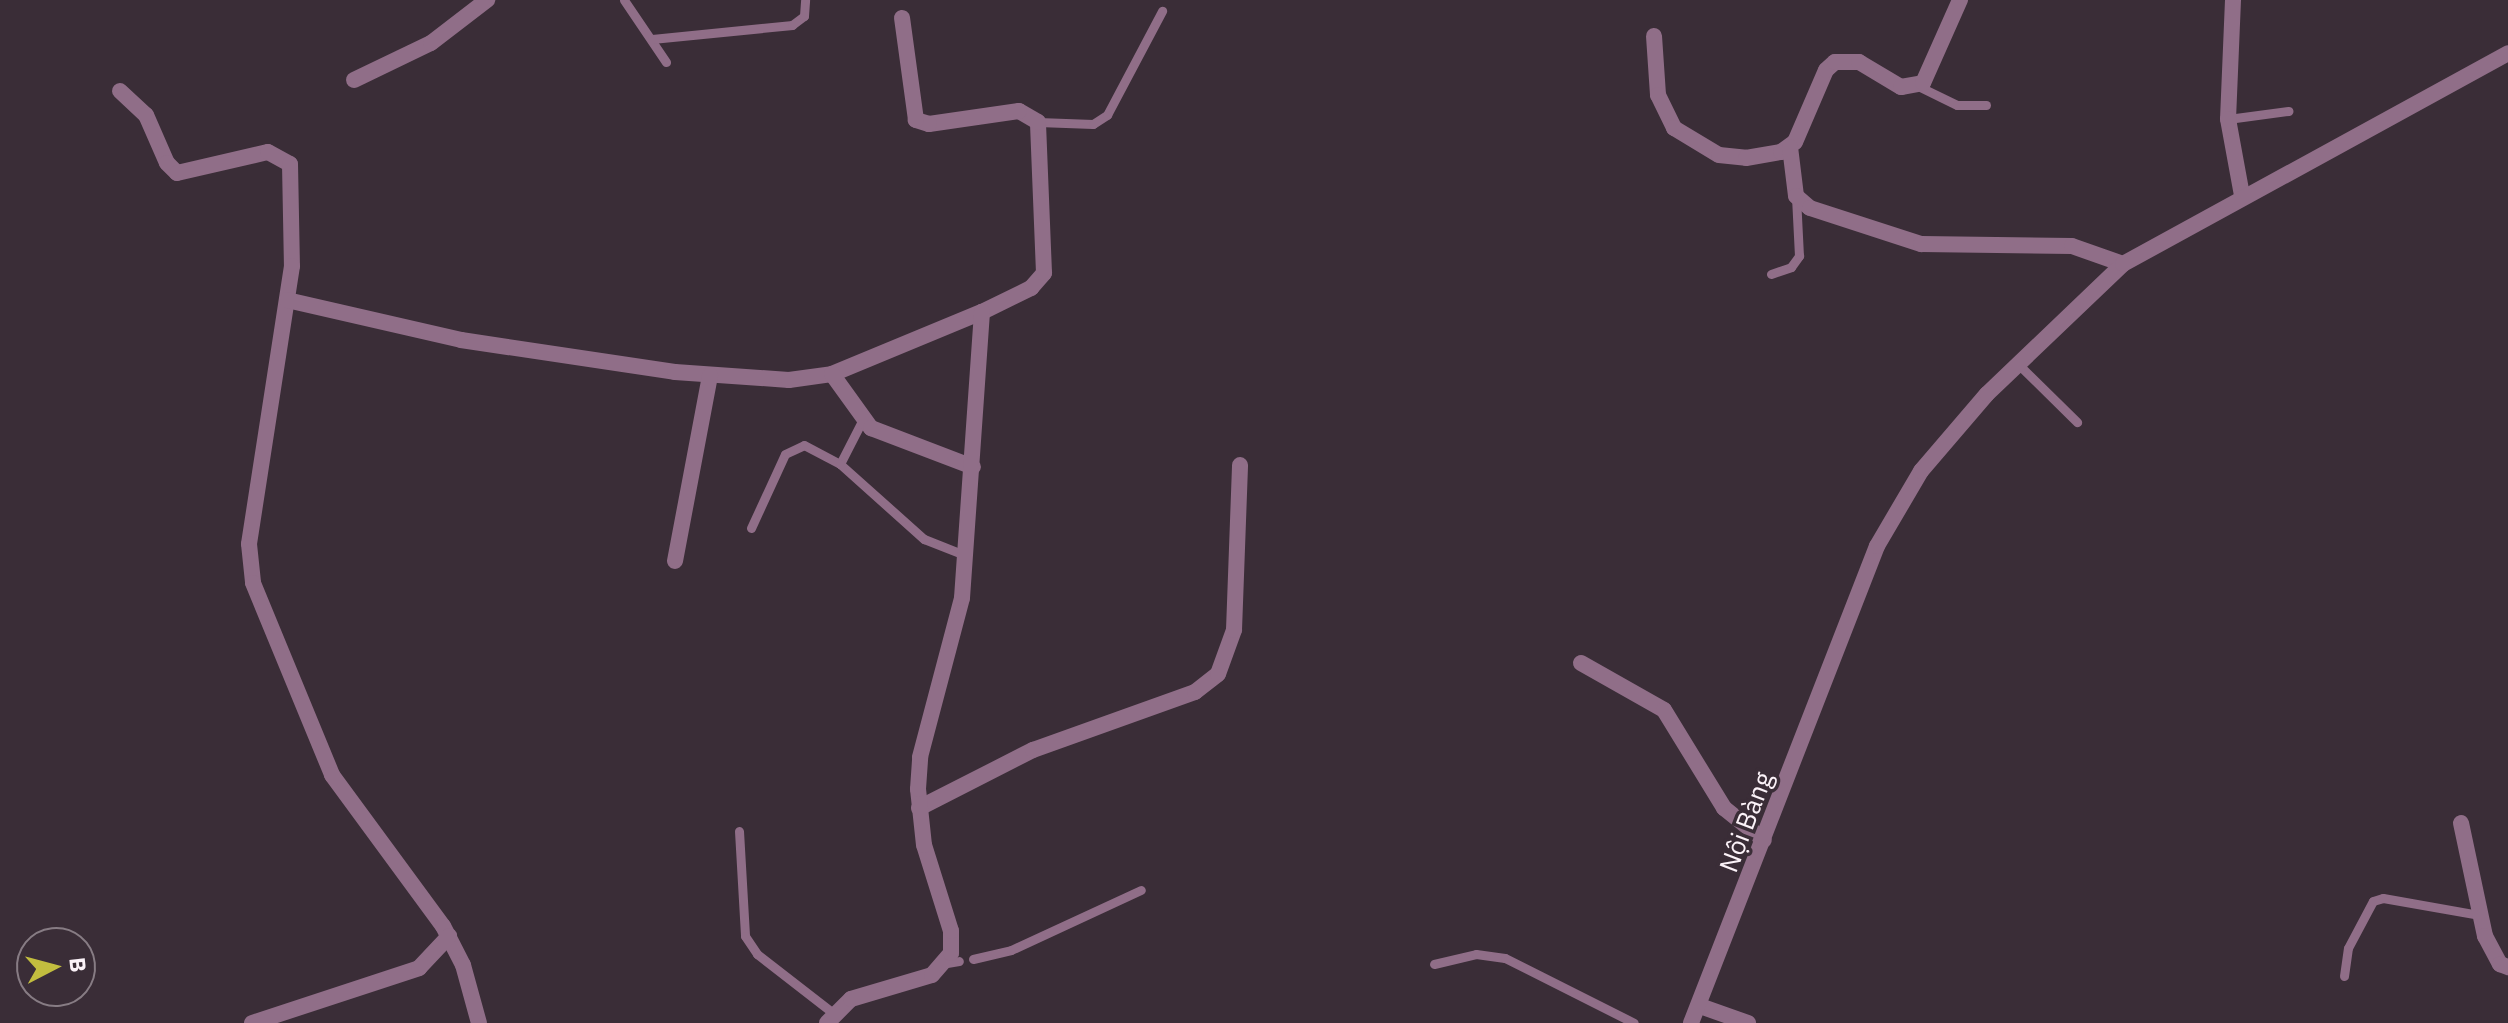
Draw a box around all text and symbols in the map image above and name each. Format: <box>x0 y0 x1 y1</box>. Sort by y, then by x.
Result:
street label: Nội Bàng <box>1713 767 1779 877</box>
north arrow <box>16 927 96 1007</box>
text: B <box>63 956 94 973</box>

